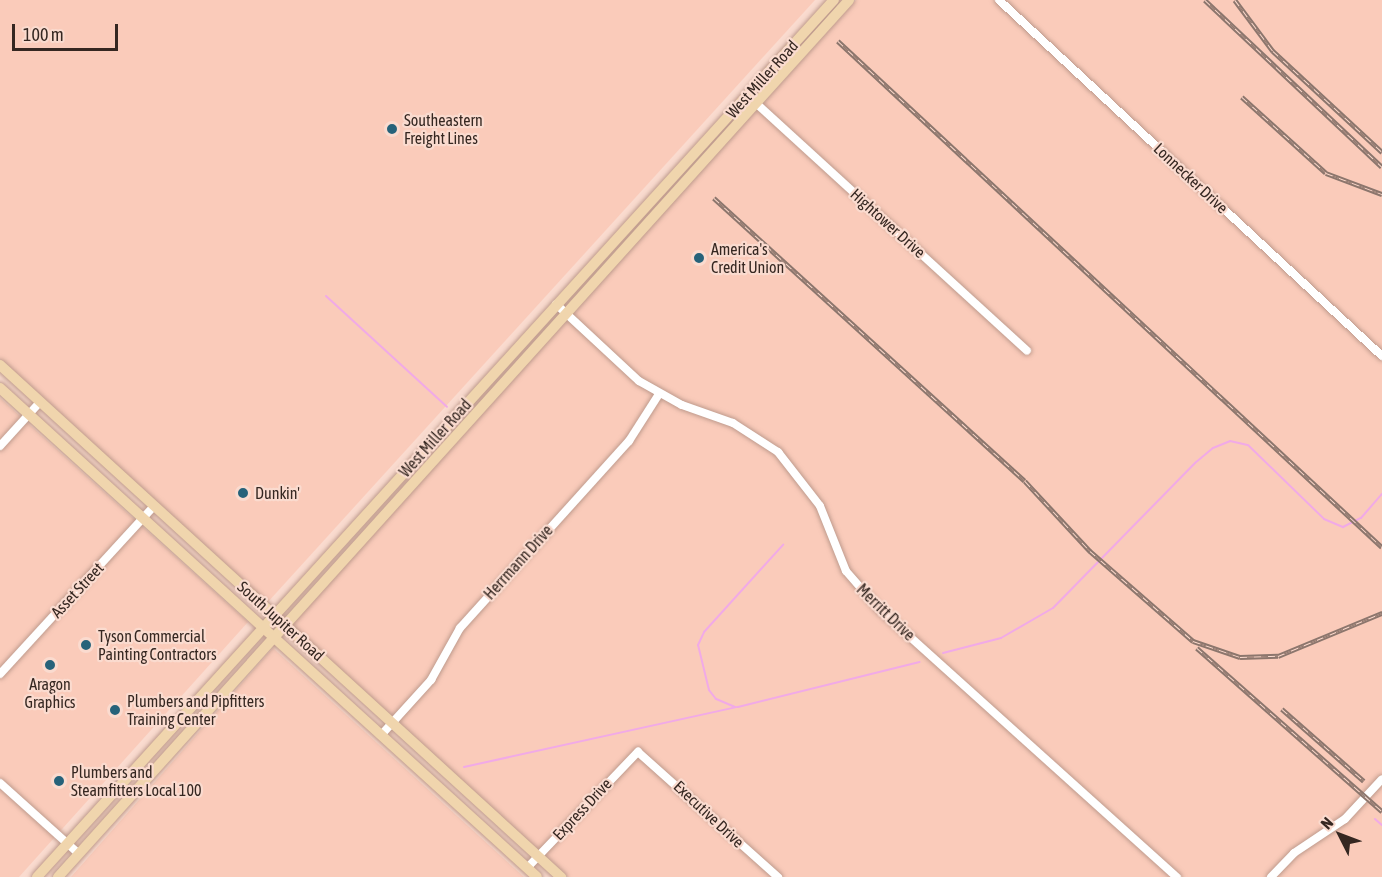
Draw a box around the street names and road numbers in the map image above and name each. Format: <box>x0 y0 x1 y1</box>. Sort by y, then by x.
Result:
street label: West Miller Road <box>722 36 802 122</box>
street label: Lonnecker Drive <box>1150 139 1232 217</box>
street label: Hightower Drive <box>847 184 929 262</box>
street label: West Miller Road <box>395 395 475 481</box>
street label: Herrmann Drive <box>480 521 556 603</box>
street label: Asset Street <box>47 558 107 622</box>
street label: South Jupiter Road <box>234 577 328 665</box>
street label: Merritt Drive <box>853 580 919 644</box>
street label: Express Drive <box>549 774 615 844</box>
street label: Executive Drive <box>670 777 748 851</box>

